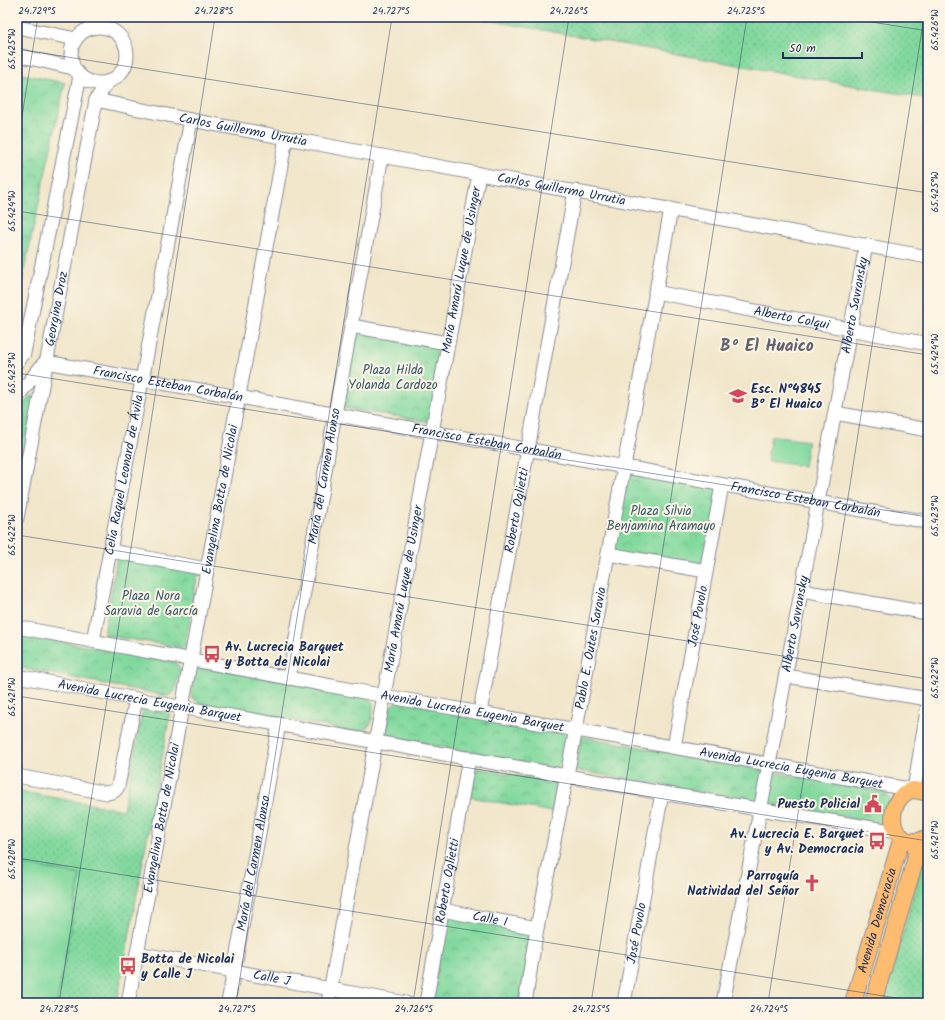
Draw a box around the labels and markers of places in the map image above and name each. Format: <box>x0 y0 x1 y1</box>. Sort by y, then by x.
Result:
place label: Esc. N°4845 B° El Huaico <box>751 379 822 415</box>
school or university icon: Esc. N°4845 B° El Huaico <box>728 386 748 406</box>
place label: Av. Lucrecia Barquet y Botta de Nicolai <box>224 637 344 673</box>
bus stop icon: Av. Lucrecia Barquet y Botta de Nicolai <box>202 644 222 664</box>
place label: Puesto Policial <box>778 794 861 815</box>
public building icon: Puesto Policial <box>863 794 883 814</box>
place label: Av. Lucrecia E. Barquet y Av. Democracia <box>730 824 864 860</box>
bus stop icon: Av. Lucrecia E. Barquet y Av. Democracia <box>867 831 887 851</box>
place label: Parroquía Natividad del Señor <box>687 866 800 902</box>
church icon: Parroquía Natividad del Señor <box>802 873 822 893</box>
place label: Botta de Nicolai y Calle J <box>140 949 235 985</box>
bus stop icon: Botta de Nicolai y Calle J <box>118 956 138 976</box>

